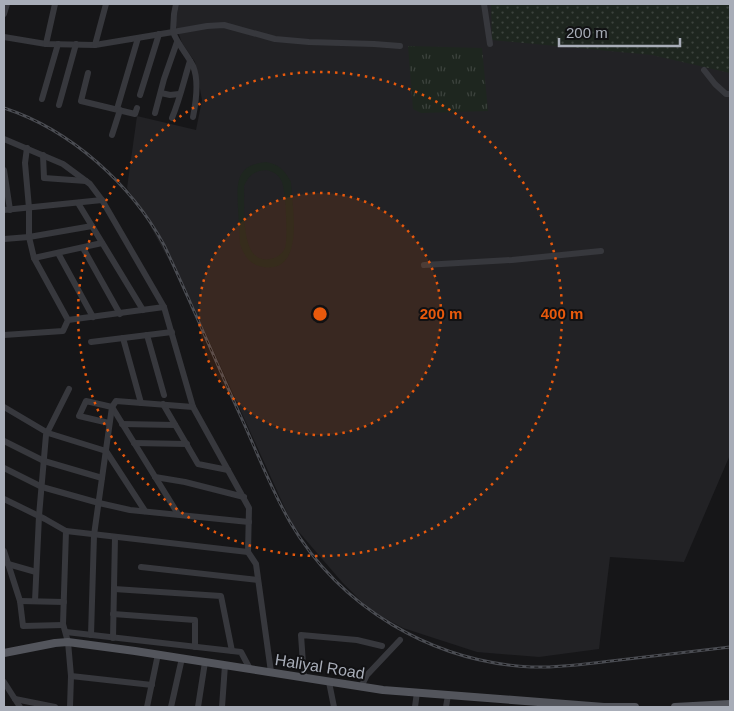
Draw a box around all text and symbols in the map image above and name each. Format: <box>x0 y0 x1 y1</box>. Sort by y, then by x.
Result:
scale bar <box>559 15 680 47</box>
text: 200 m <box>566 24 608 41</box>
centre of rings <box>311 305 329 323</box>
text: 200 m <box>420 305 462 322</box>
text: 400 m <box>541 305 583 322</box>
street label: Haliyal Road <box>274 651 366 682</box>

